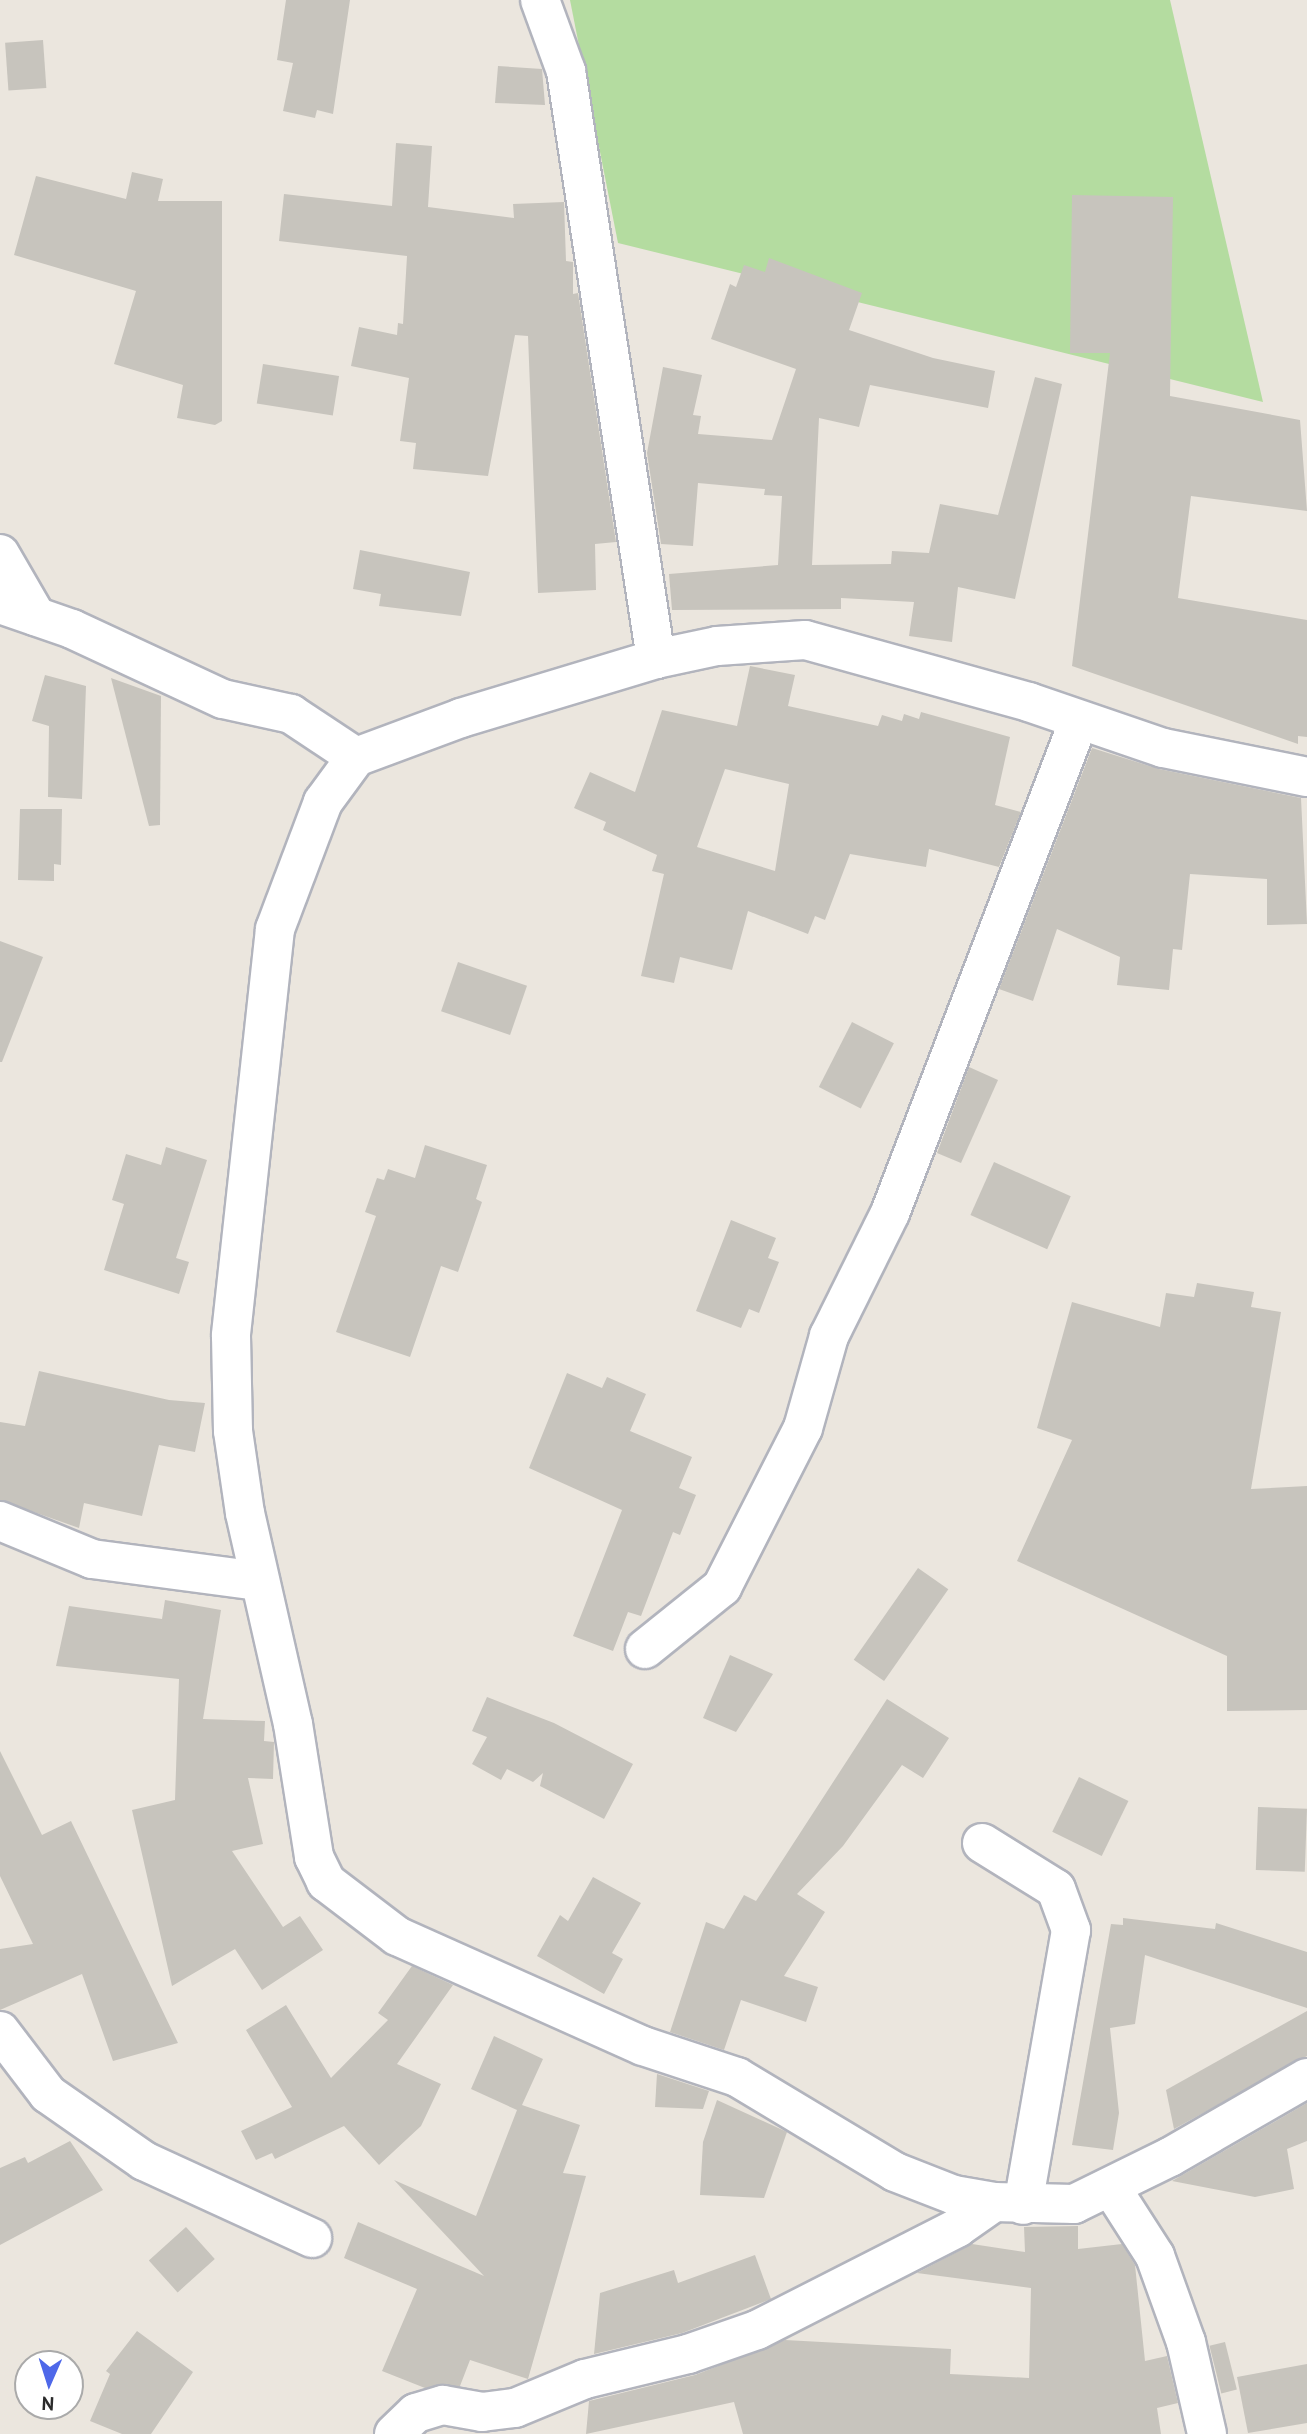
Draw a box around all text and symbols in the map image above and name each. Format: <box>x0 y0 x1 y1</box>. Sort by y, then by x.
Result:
north arrow <box>14 2350 84 2420</box>
text: N <box>41 2392 55 2416</box>

